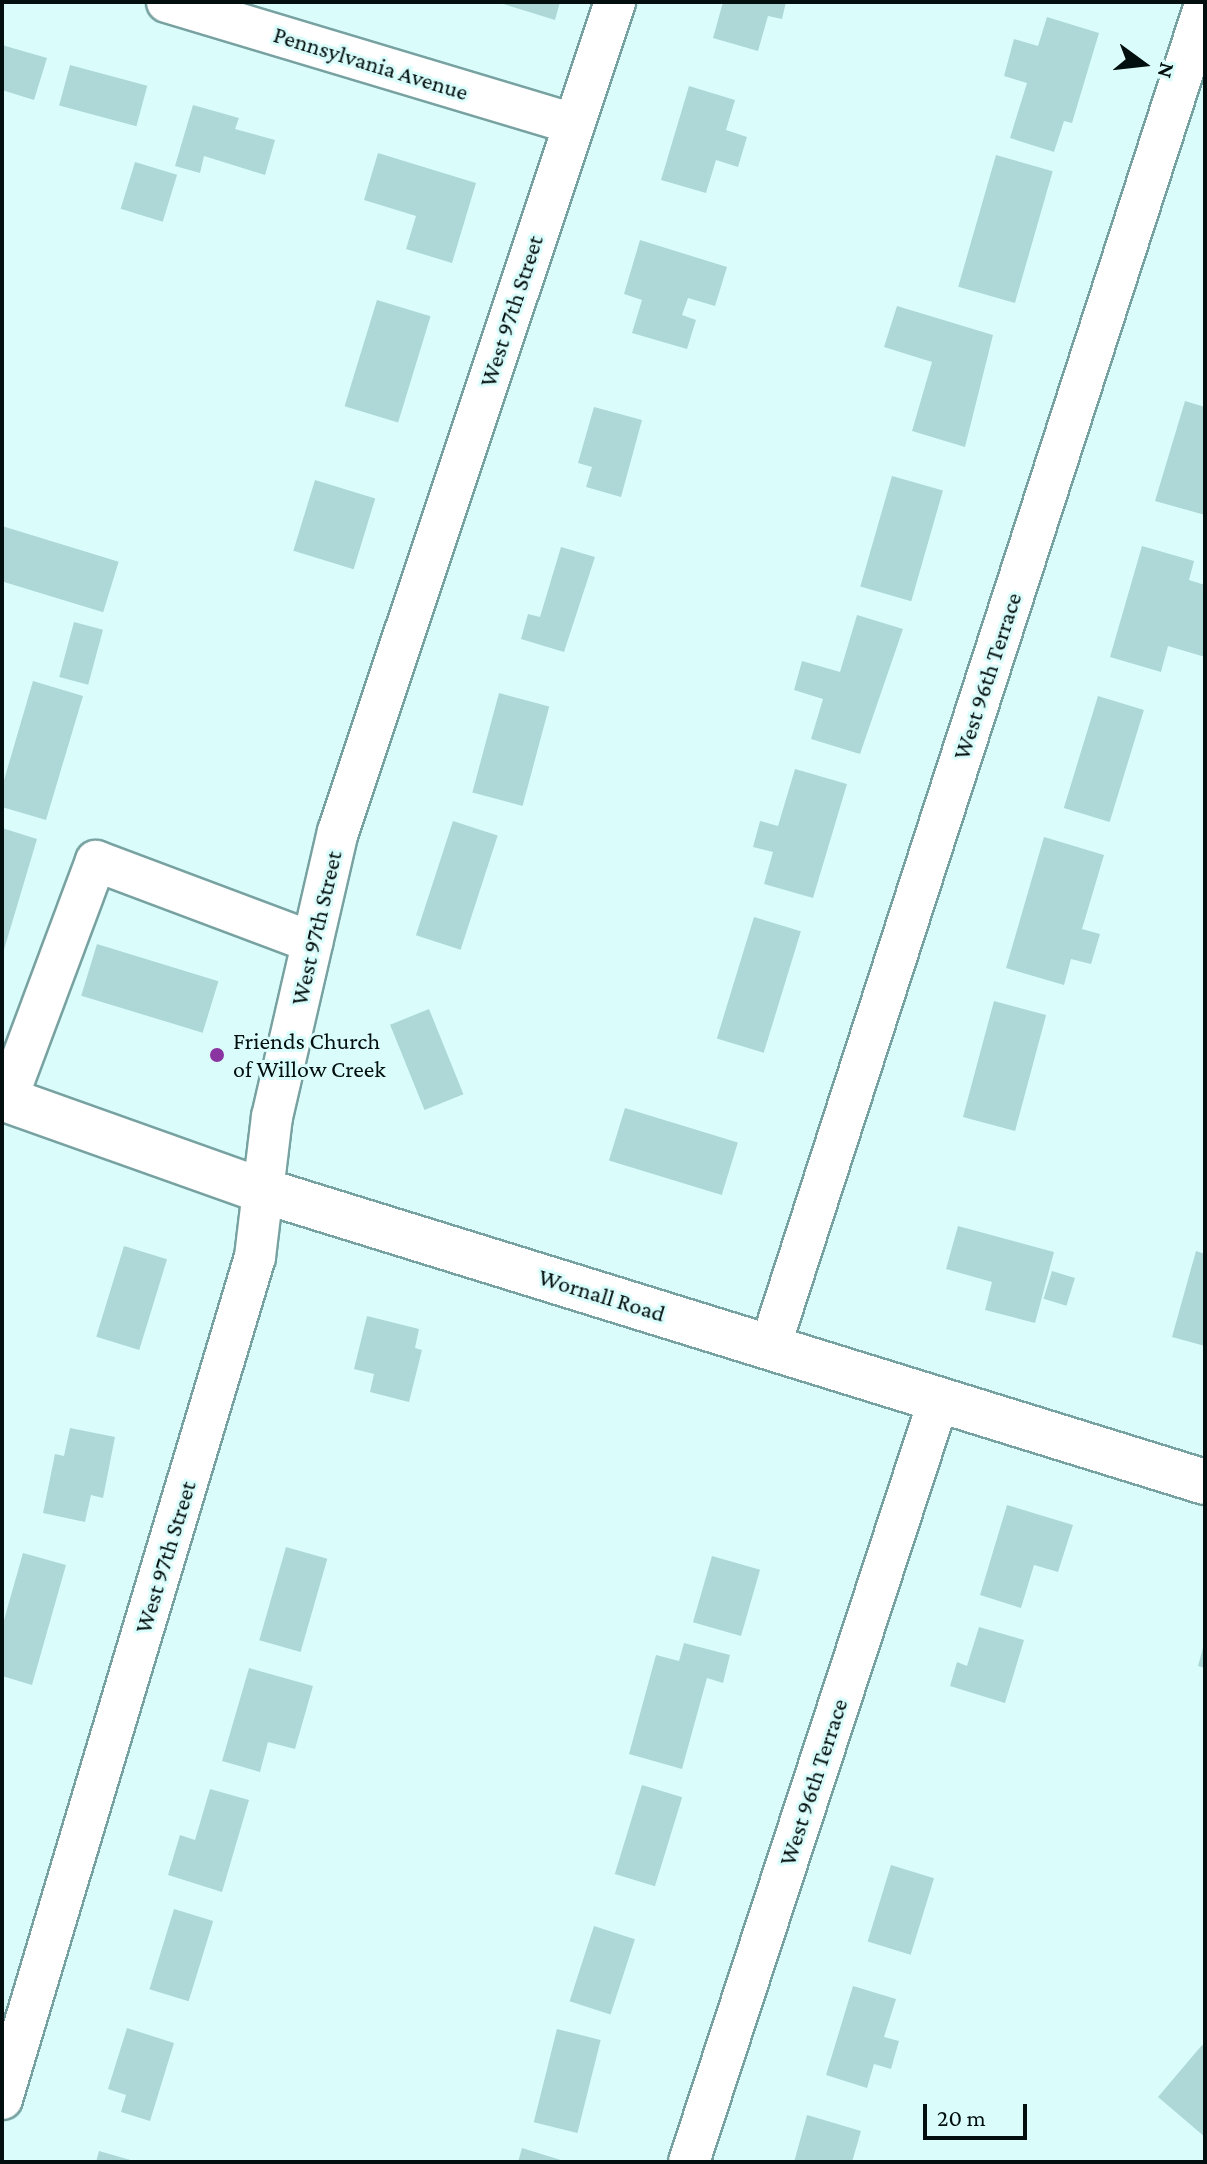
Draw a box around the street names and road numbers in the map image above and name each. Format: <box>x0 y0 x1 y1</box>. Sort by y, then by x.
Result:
street label: Pennsylvania Avenue <box>270 20 472 106</box>
street label: West 97th Street <box>473 232 549 390</box>
street label: West 96th Terrace <box>946 589 1028 763</box>
street label: West 97th Street <box>284 848 348 1008</box>
street label: Wornall Road <box>535 1262 669 1328</box>
street label: West 97th Street <box>128 1477 202 1637</box>
street label: West 96th Terrace <box>772 1695 854 1869</box>

